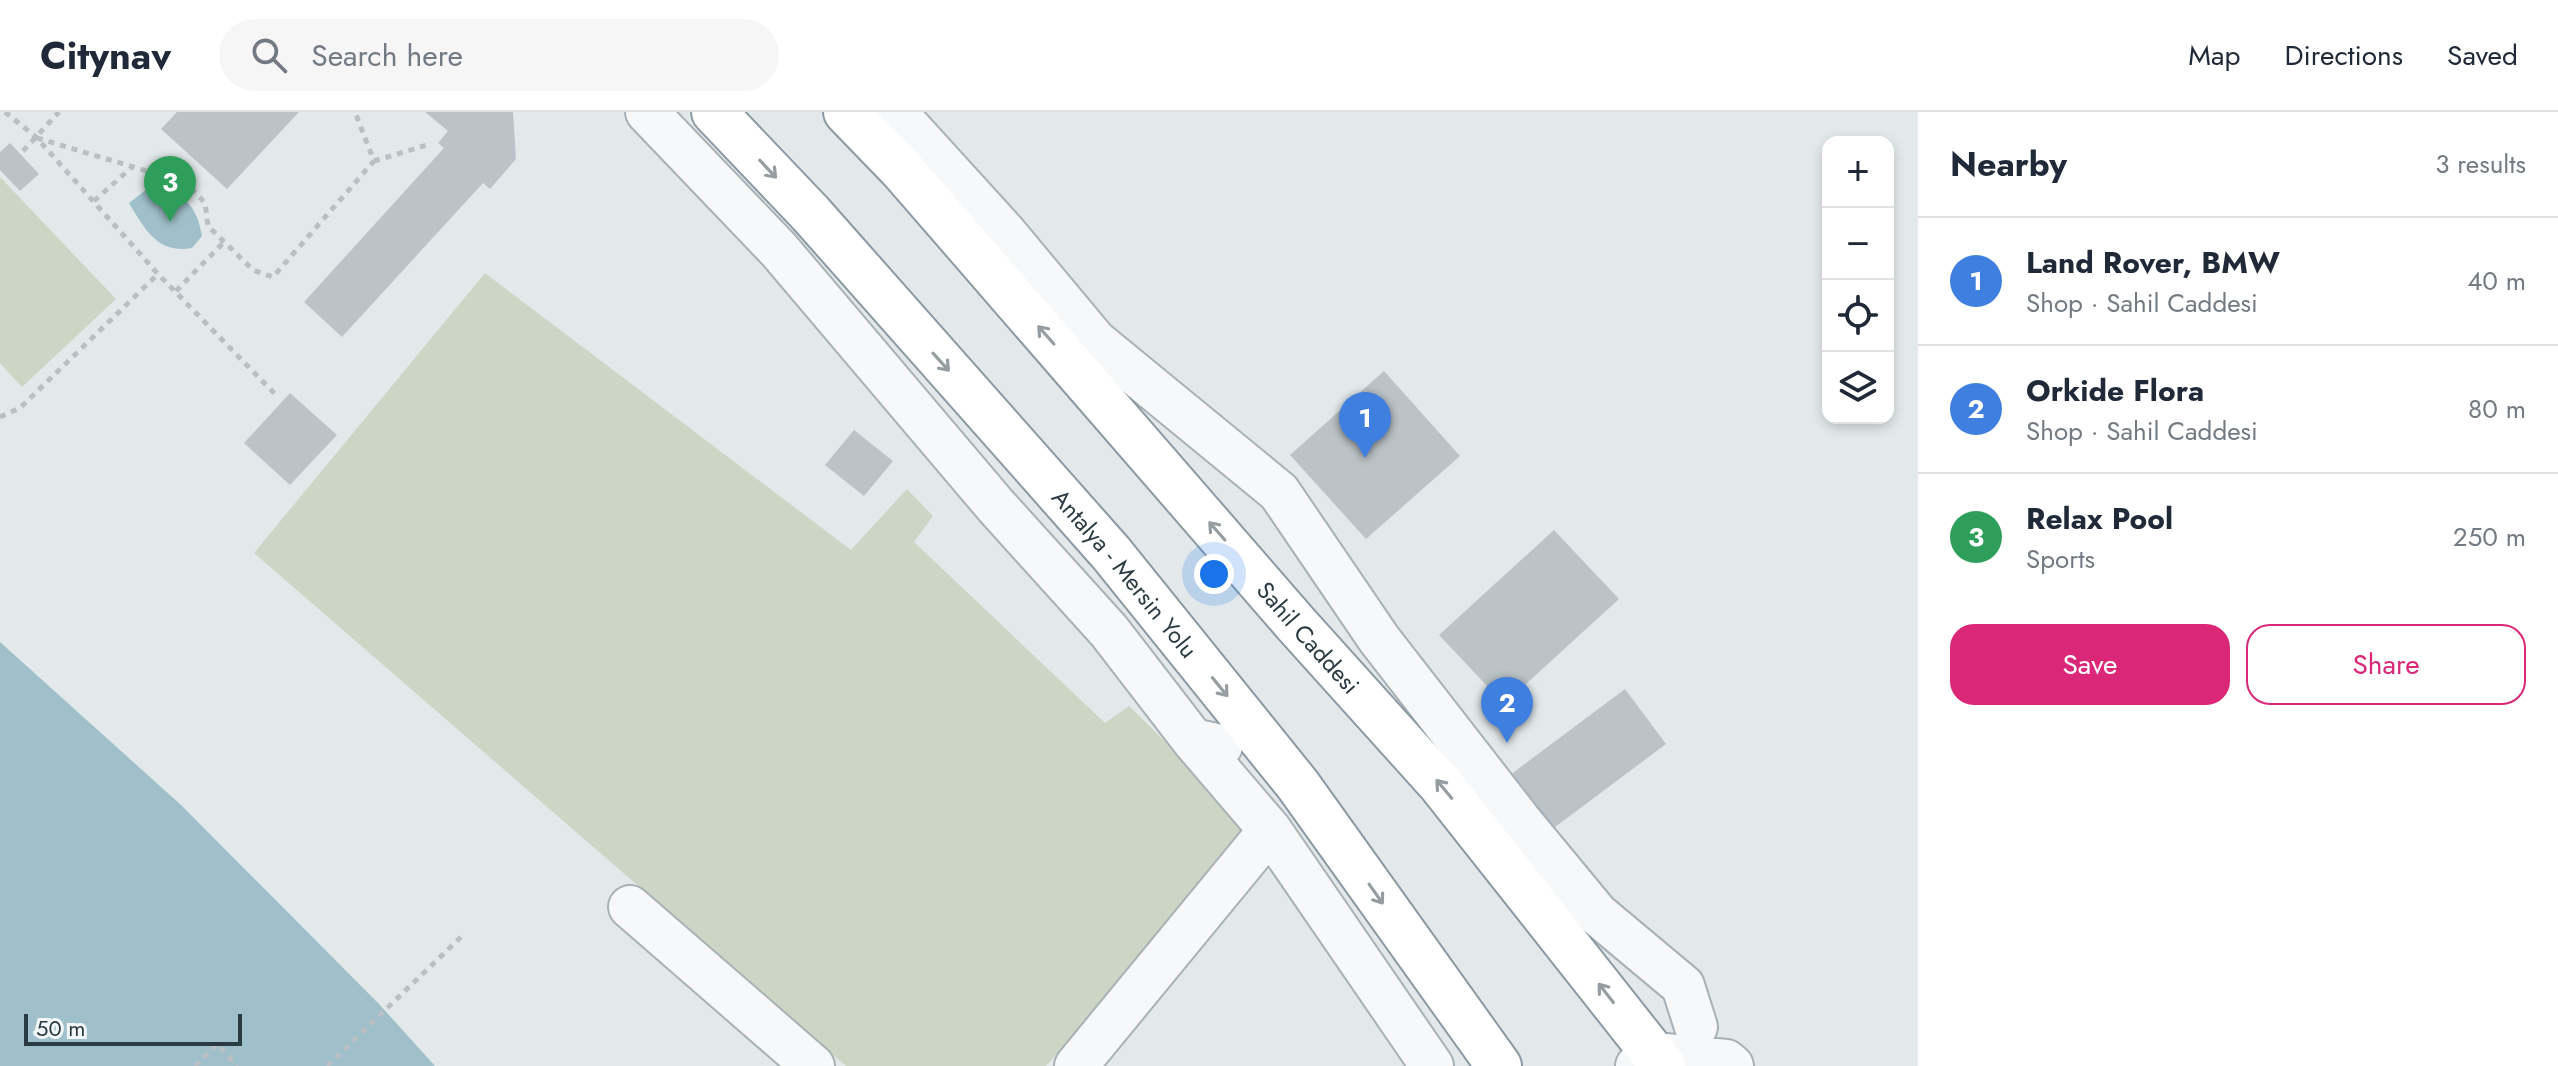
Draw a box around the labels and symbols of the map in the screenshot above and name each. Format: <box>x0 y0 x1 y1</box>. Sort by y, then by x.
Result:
pin: 3 <box>144 156 196 222</box>
one-way arrow <box>758 158 776 178</box>
one-way arrow <box>1038 325 1056 345</box>
one-way arrow <box>932 352 950 372</box>
pin: 1 <box>1339 392 1391 458</box>
street label: Antalya - Mersin Yolu <box>1044 481 1206 665</box>
one-way arrow <box>1208 522 1226 542</box>
your location <box>1194 554 1234 594</box>
street label: Sahil Caddesi <box>1249 573 1368 701</box>
one-way arrow <box>1211 676 1228 697</box>
pin: 2 <box>1481 677 1533 743</box>
one-way arrow <box>1435 779 1453 800</box>
one-way arrow <box>1368 883 1384 905</box>
one-way arrow <box>1597 983 1615 1004</box>
scale bar <box>24 1010 242 1046</box>

